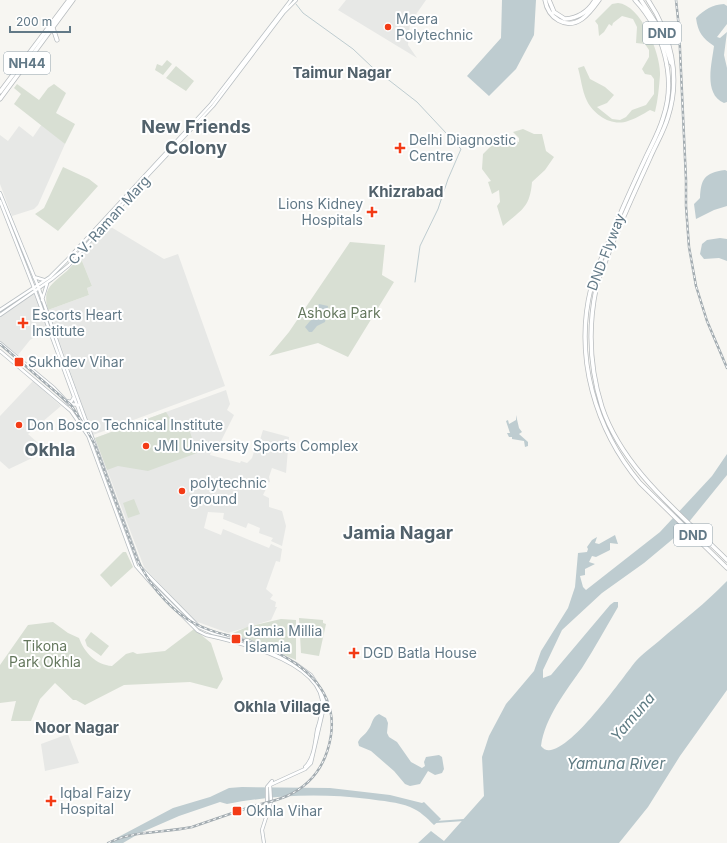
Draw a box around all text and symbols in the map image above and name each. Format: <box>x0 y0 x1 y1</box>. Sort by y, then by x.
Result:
scale bar <box>10 8 70 34</box>
place label: Meera Polytechnic <box>396 10 473 43</box>
text: 200 m <box>16 14 52 29</box>
marker: Meera Polytechnic <box>383 22 393 32</box>
road number: DND <box>643 22 681 44</box>
road number: NH44 <box>4 52 50 74</box>
district label: Taimur Nagar <box>293 63 391 82</box>
district label: New Friends Colony <box>141 116 251 158</box>
place label: Delhi Diagnostic Centre <box>409 131 516 164</box>
marker: Delhi Diagnostic Centre <box>394 142 406 154</box>
street label: C.V. Raman Marg <box>64 172 153 268</box>
district label: Khizrabad <box>368 182 444 201</box>
place label: Lions Kidney Hospitals <box>278 195 363 228</box>
marker: Lions Kidney Hospitals <box>366 206 378 218</box>
street label: DND Flyway <box>583 211 628 293</box>
park label: Ashoka Park <box>297 304 381 321</box>
place label: Escorts Heart Institute <box>32 306 123 339</box>
marker: Escorts Heart Institute <box>17 317 29 329</box>
place label: Sukhdev Vihar <box>28 353 124 370</box>
marker: Sukhdev Vihar <box>13 356 25 368</box>
place label: Don Bosco Technical Institute <box>27 416 223 433</box>
marker: Don Bosco Technical Institute <box>14 420 24 430</box>
place label: JMI University Sports Complex <box>154 437 359 454</box>
district label: Okhla <box>25 439 75 460</box>
marker: JMI University Sports Complex <box>141 441 151 451</box>
place label: polytechnic ground <box>190 474 267 507</box>
marker: polytechnic ground <box>177 486 187 496</box>
district label: Jamia Nagar <box>343 522 453 543</box>
road number: DND <box>674 524 712 546</box>
place label: Jamia Millia Islamia <box>245 622 322 655</box>
marker: Jamia Millia Islamia <box>230 633 242 645</box>
park label: Tikona Park Okhla <box>9 637 81 670</box>
place label: DGD Batla House <box>363 644 477 661</box>
marker: DGD Batla House <box>348 647 360 659</box>
water label: Yamuna <box>606 688 659 745</box>
district label: Okhla Village <box>234 697 330 716</box>
district label: Noor Nagar <box>35 718 119 737</box>
water label: Yamuna River <box>567 754 665 773</box>
place label: Iqbal Faizy Hospital <box>60 784 131 817</box>
marker: Iqbal Faizy Hospital <box>45 795 57 807</box>
place label: Okhla Vihar <box>246 802 322 819</box>
marker: Okhla Vihar <box>231 805 243 817</box>

